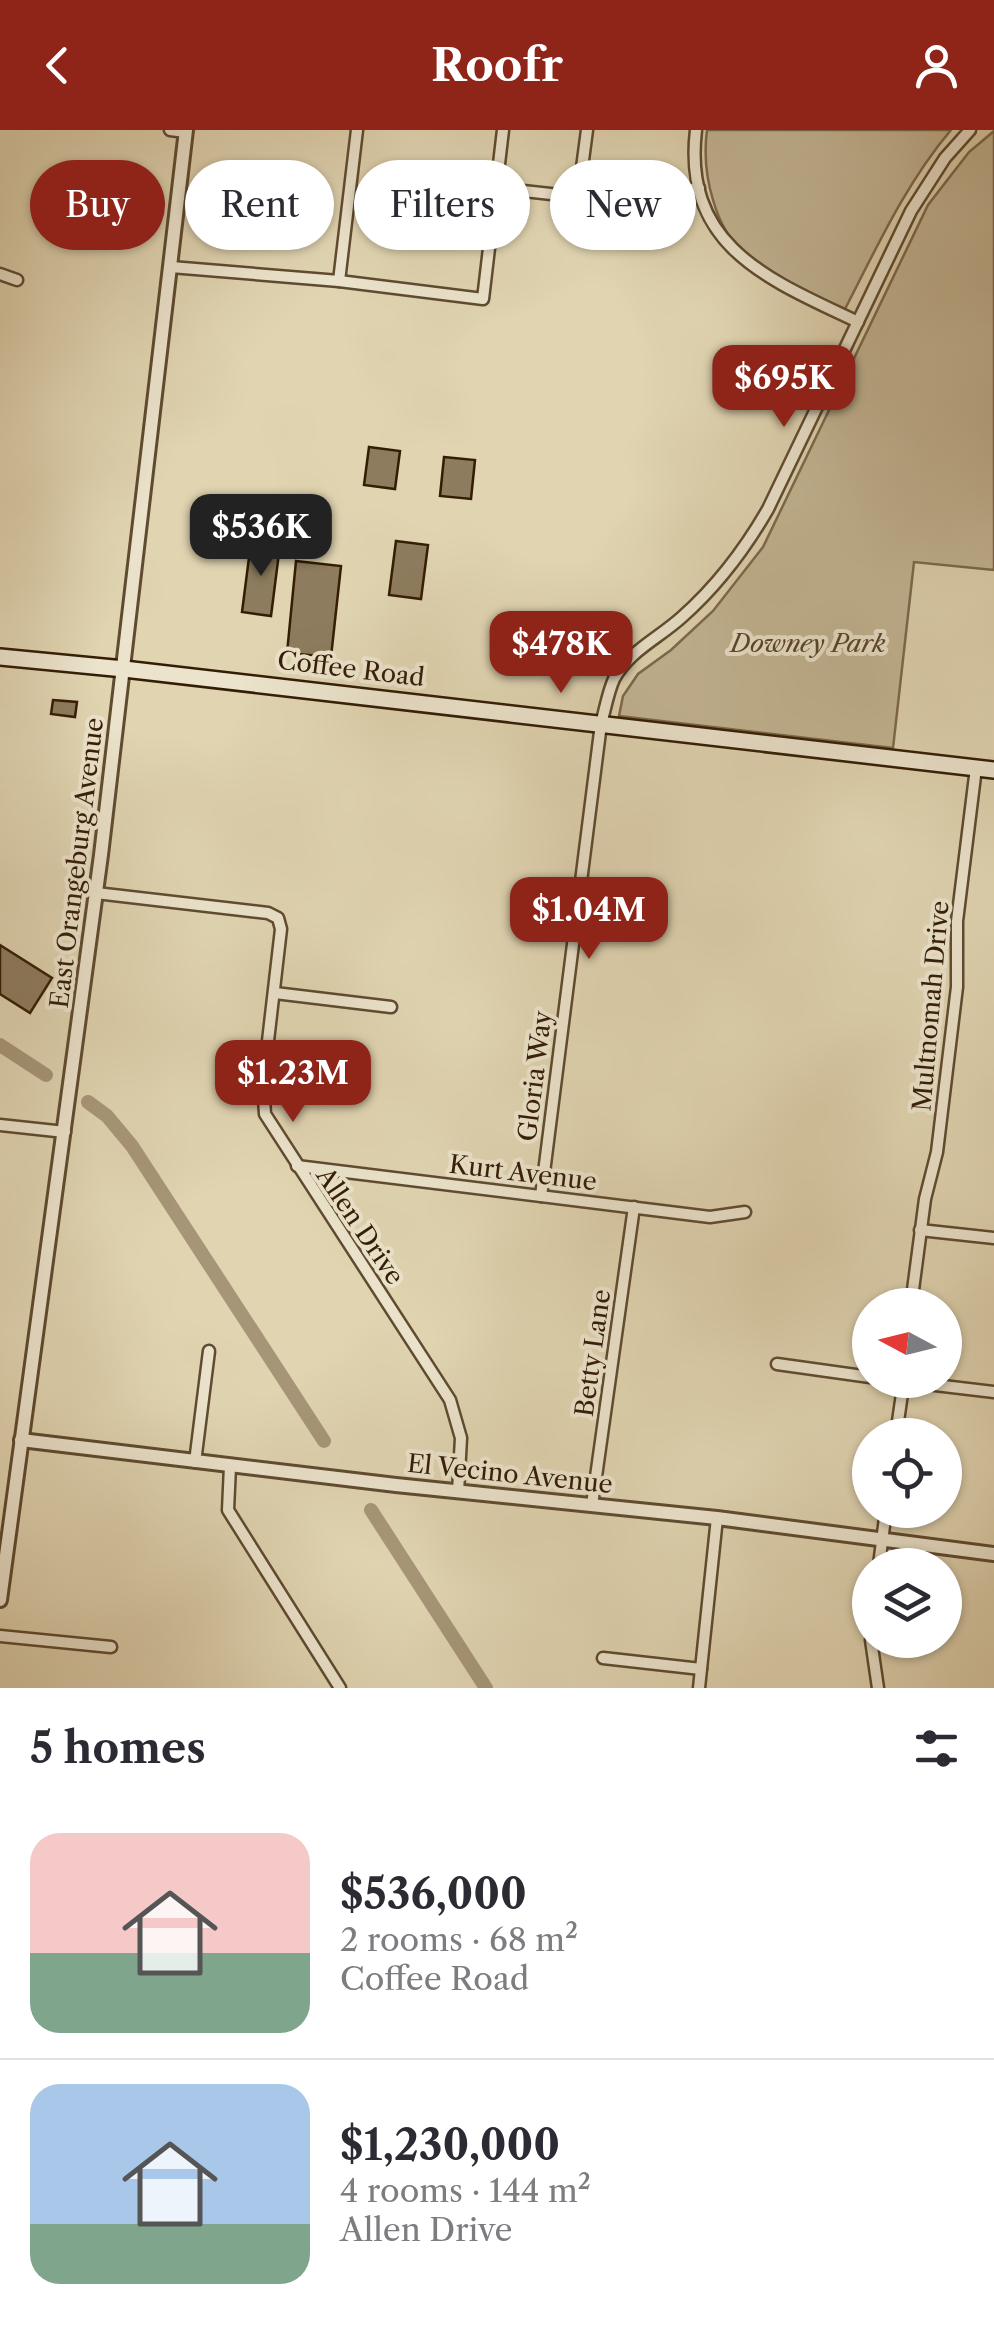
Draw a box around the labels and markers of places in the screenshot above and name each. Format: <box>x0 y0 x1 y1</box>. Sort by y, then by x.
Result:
pin: $695K <box>714 345 854 430</box>
pin: $536K <box>191 494 331 579</box>
pin: $478K <box>491 611 631 696</box>
pin: $1.04M <box>508 877 670 962</box>
pin: $1.23M <box>212 1040 374 1125</box>

